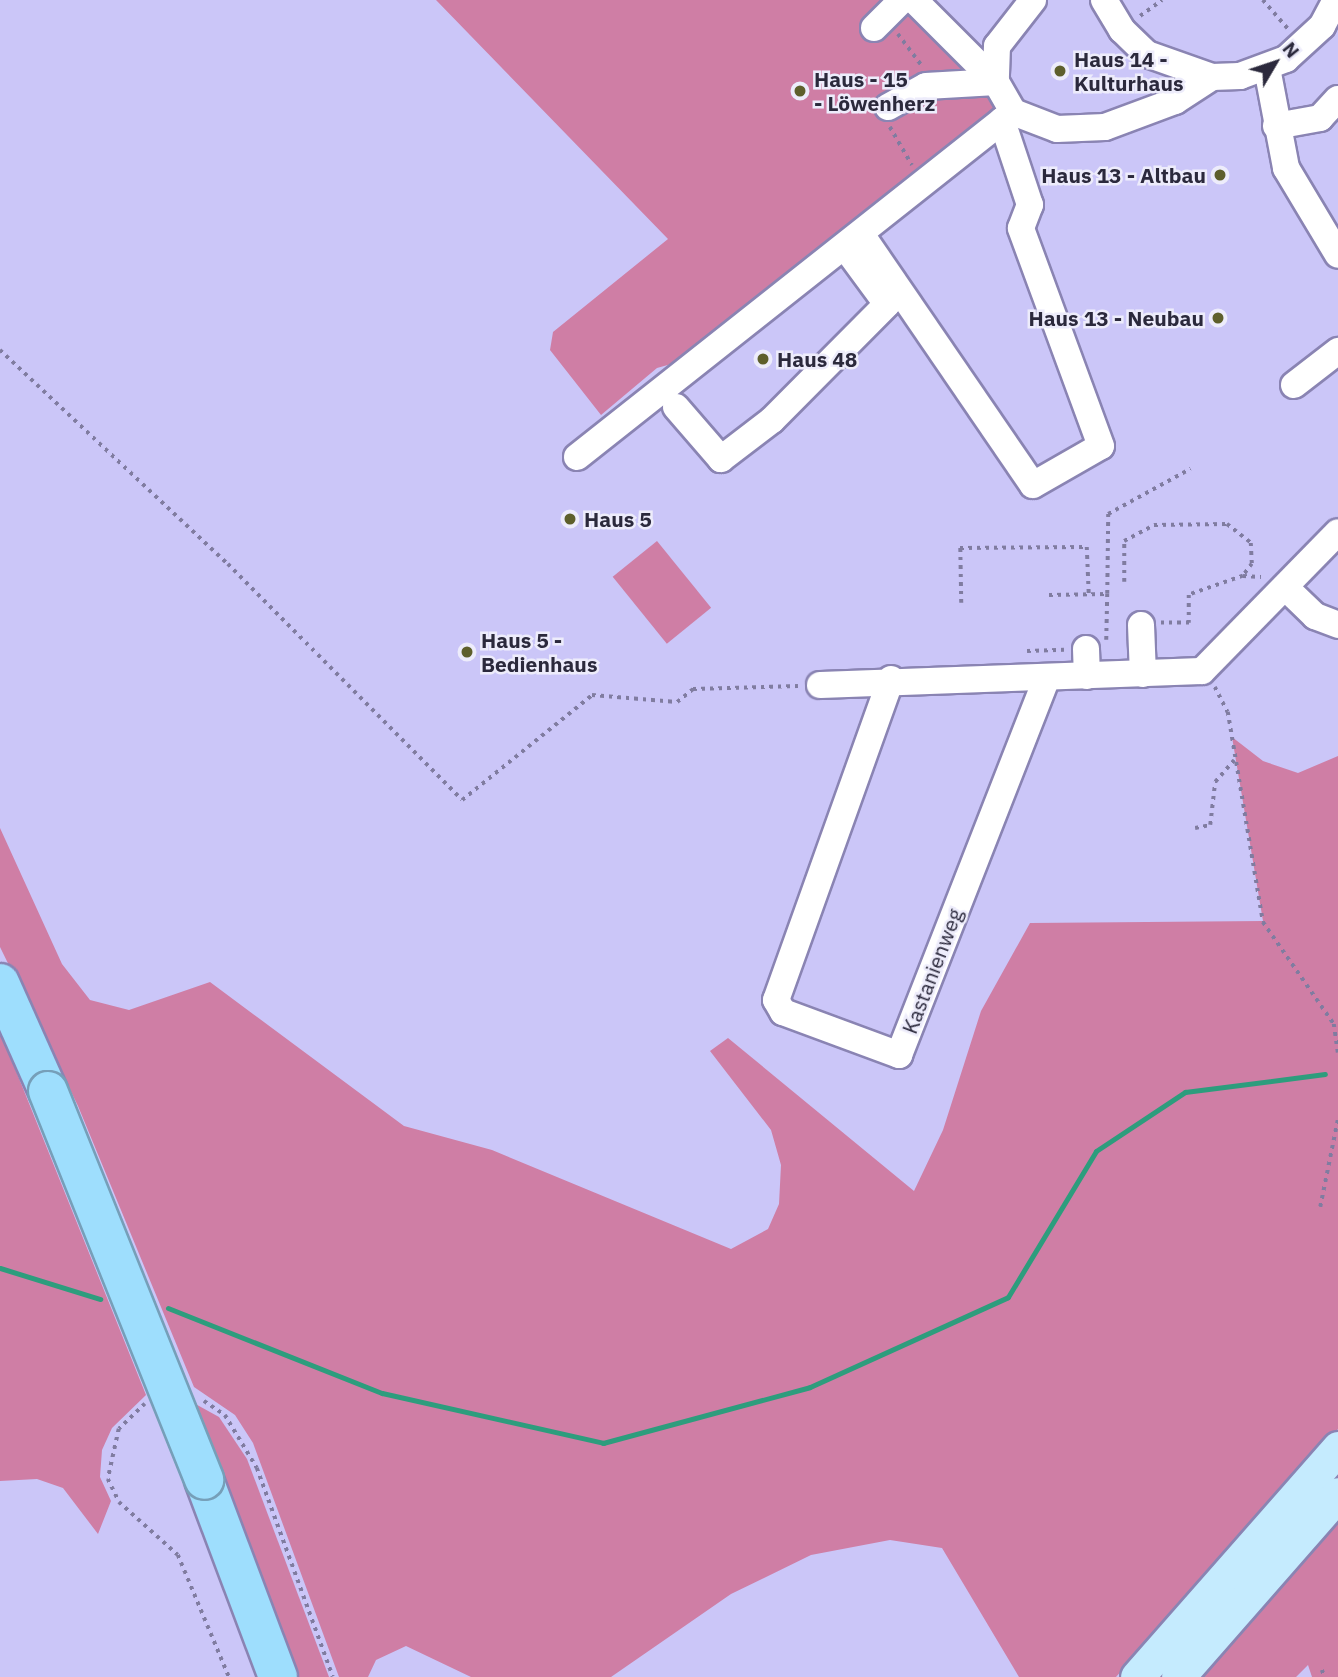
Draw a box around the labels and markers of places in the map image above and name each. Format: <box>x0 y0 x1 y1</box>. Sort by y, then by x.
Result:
place label: Haus 14 - Kulturhaus <box>1074 46 1184 96</box>
marker: Haus 14 - Kulturhaus <box>1052 63 1068 79</box>
place label: Haus - 15 - Löwenherz <box>814 66 935 116</box>
marker: Haus - 15 - Löwenherz <box>792 83 808 99</box>
place label: Haus 13 - Altbau <box>1041 162 1206 188</box>
marker: Haus 13 - Altbau <box>1212 167 1228 183</box>
place label: Haus 13 - Neubau <box>1028 305 1204 331</box>
marker: Haus 13 - Neubau <box>1210 310 1226 326</box>
place label: Haus 48 <box>777 346 857 372</box>
marker: Haus 48 <box>755 351 771 367</box>
place label: Haus 5 <box>584 506 652 532</box>
marker: Haus 5 <box>562 511 578 527</box>
place label: Haus 5 - Bedienhaus <box>481 627 597 677</box>
marker: Haus 5 - Bedienhaus <box>459 644 475 660</box>

